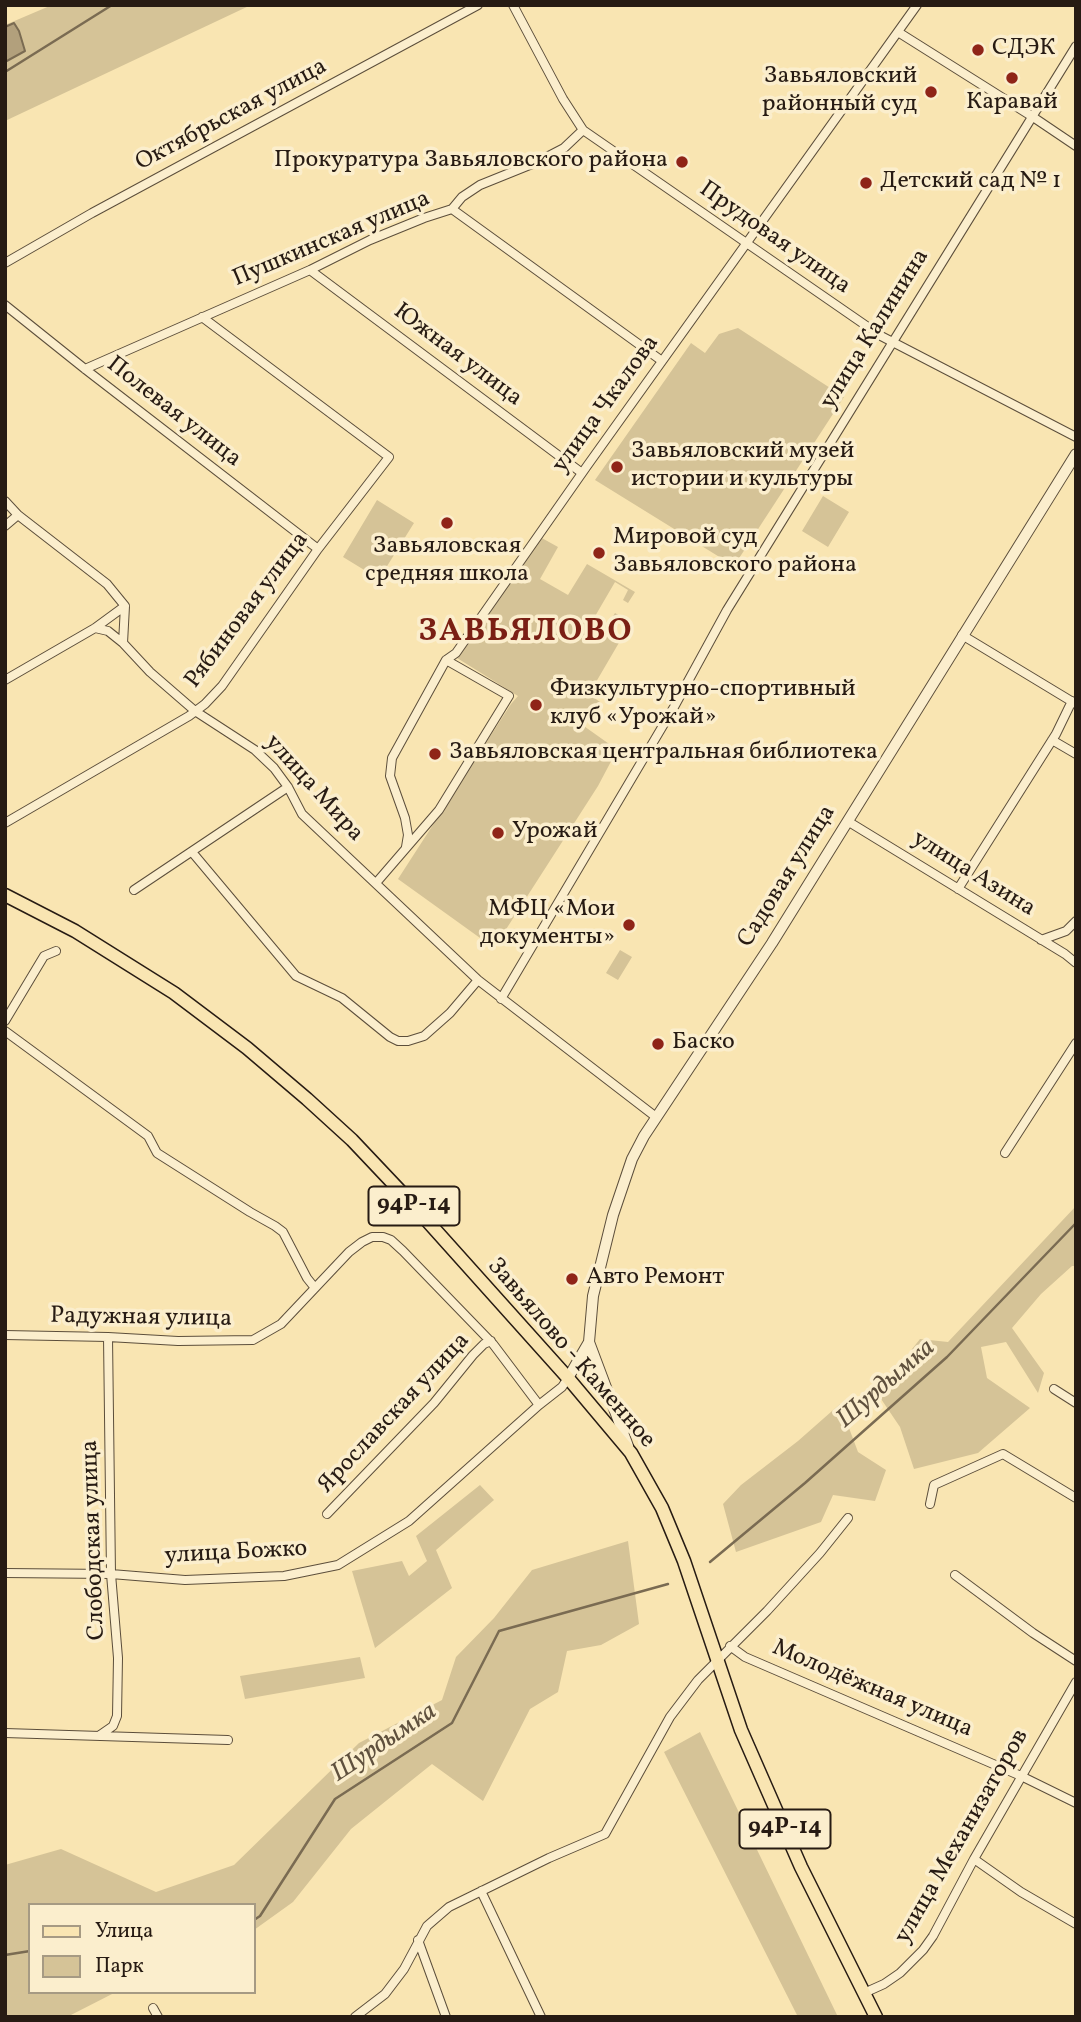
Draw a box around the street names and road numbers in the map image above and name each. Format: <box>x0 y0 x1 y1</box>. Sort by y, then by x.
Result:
street label: Октябрьская улица <box>131 53 333 179</box>
street label: Прудовая улица <box>693 176 855 302</box>
street label: Пушкинская улица <box>229 185 435 295</box>
street label: улица Калинина <box>815 245 937 415</box>
street label: Южная улица <box>387 298 527 414</box>
street label: улица Чкалова <box>547 331 667 479</box>
street label: Полевая улица <box>100 351 246 475</box>
street label: Рябиновая улица <box>180 527 316 695</box>
street label: улица Мира <box>257 729 369 849</box>
street label: Садовая улица <box>733 801 843 953</box>
street label: улица Азина <box>906 826 1040 924</box>
road number: 94Р-14 <box>368 1186 460 1226</box>
street label: Завьялово - Каменное <box>480 1253 660 1455</box>
street label: Радужная улица <box>50 1303 232 1335</box>
street label: Ярославская улица <box>313 1328 477 1500</box>
street label: Слободская улица <box>77 1439 113 1641</box>
street label: улица Божко <box>164 1536 308 1572</box>
street label: Молодёжная улица <box>767 1635 977 1745</box>
street label: улица Механизаторов <box>890 1724 1036 1950</box>
road number: 94Р-14 <box>740 1810 830 1848</box>

